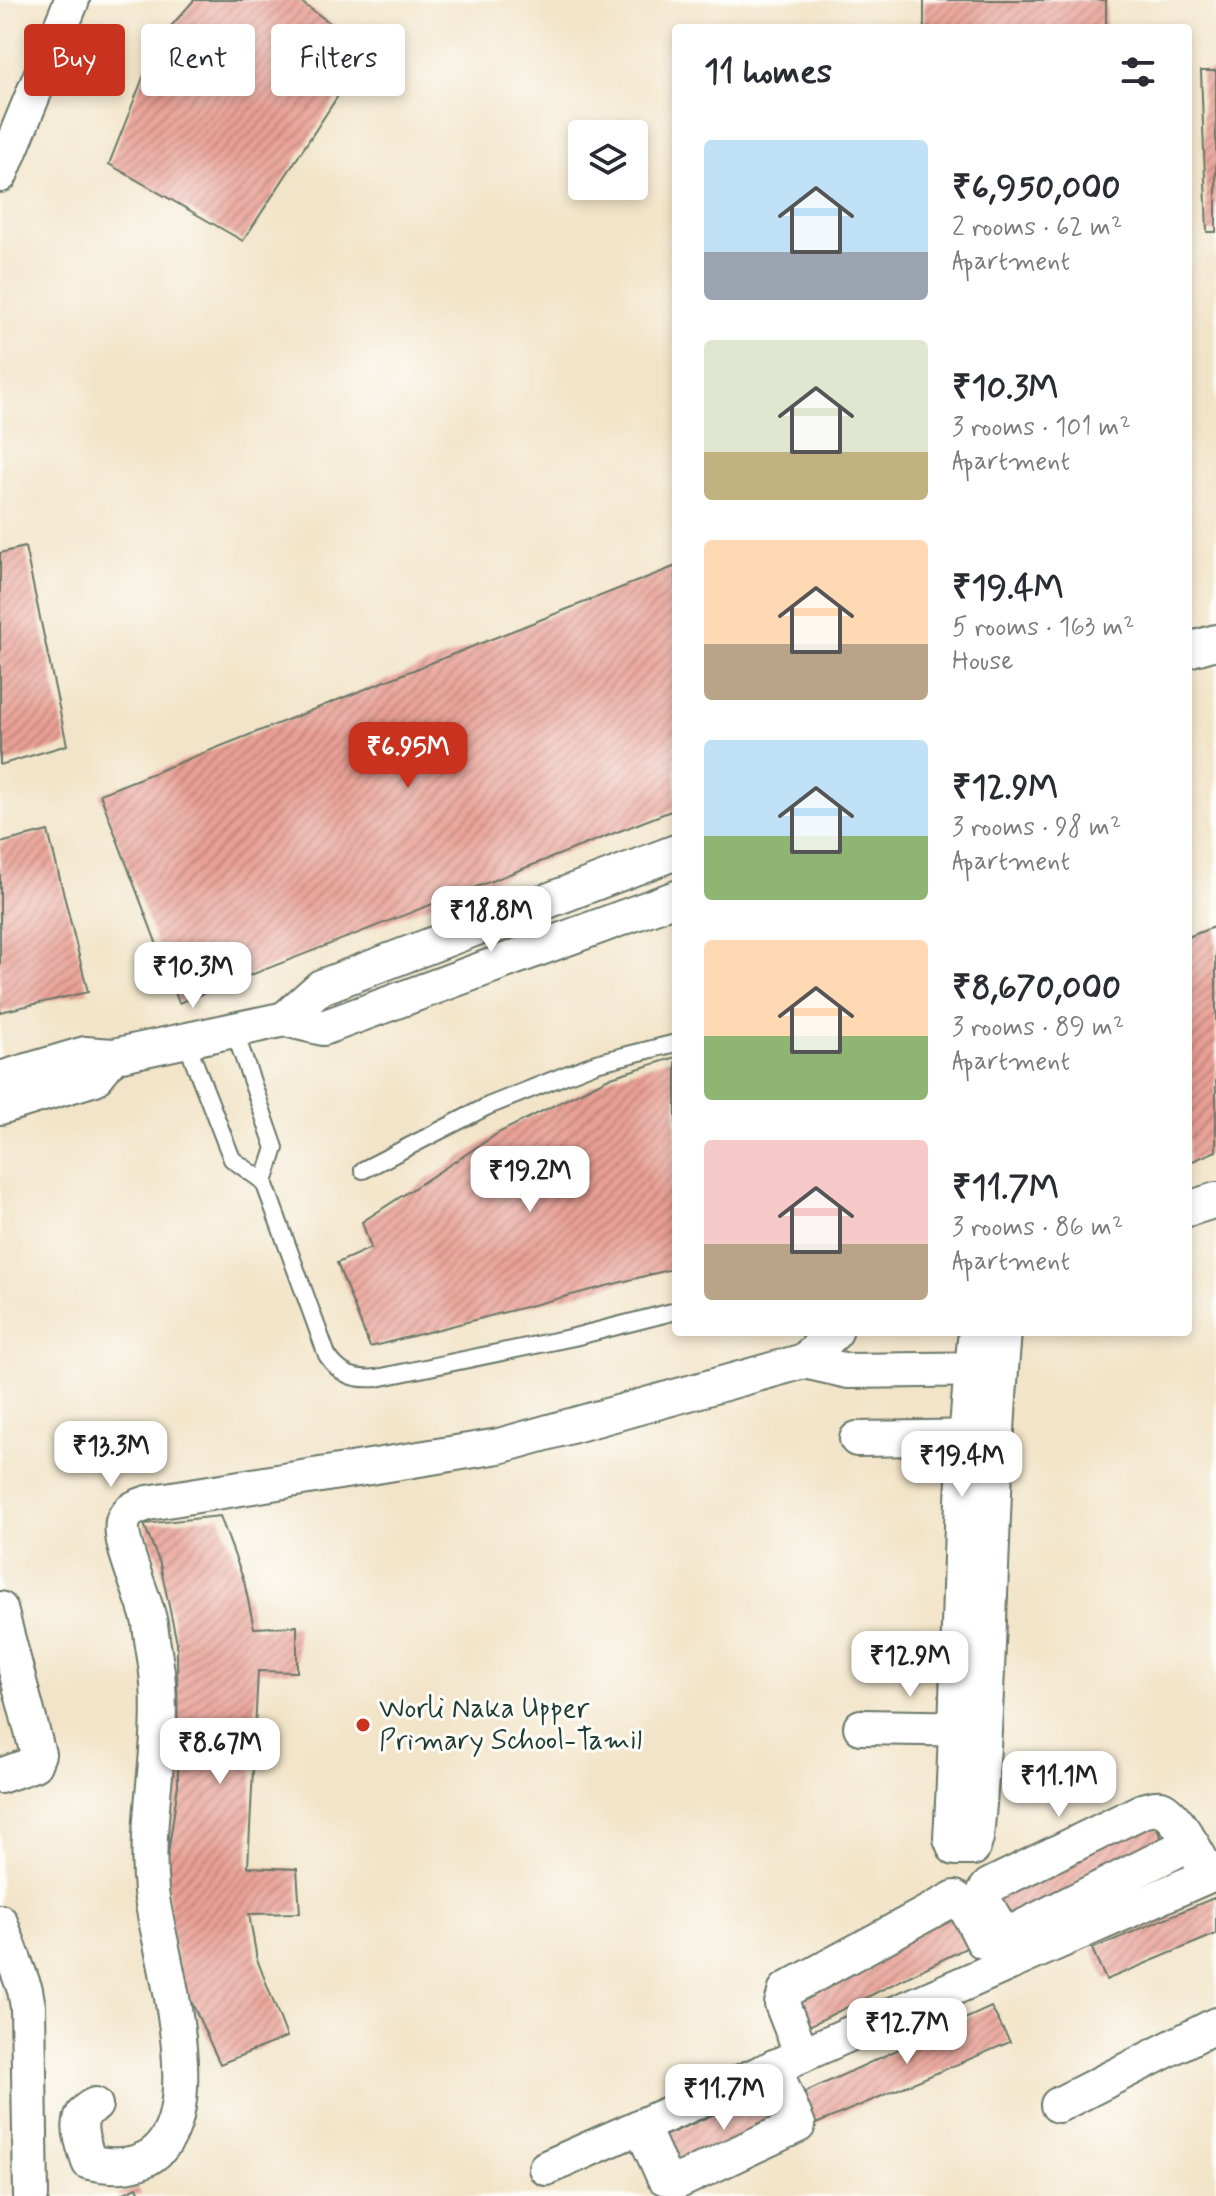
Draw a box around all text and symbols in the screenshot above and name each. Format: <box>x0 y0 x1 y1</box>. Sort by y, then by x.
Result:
chip: Buy <box>24 24 125 96</box>
chip: Rent <box>141 24 255 96</box>
chip: Filters <box>271 24 405 96</box>
text: 11 homes <box>704 50 832 95</box>
icon: filters <box>1116 50 1160 94</box>
map controls <box>568 120 648 200</box>
button: layers <box>568 120 648 200</box>
text: ₹6,950,000 <box>952 166 1121 211</box>
icon: home <box>768 172 864 268</box>
text: 2 rooms · 62 m² <box>952 211 1122 245</box>
text: Apartment <box>952 245 1070 279</box>
text: ₹10.3M <box>952 366 1058 411</box>
icon: home <box>768 372 864 468</box>
text: 3 rooms · 101 m² <box>952 411 1131 445</box>
text: Apartment <box>952 445 1070 479</box>
text: ₹19.4M <box>952 566 1064 611</box>
icon: home <box>768 572 864 668</box>
text: 5 rooms · 163 m² <box>952 611 1135 645</box>
text: House <box>952 645 1013 679</box>
pin: ₹6.95M <box>343 722 473 790</box>
text: ₹6.95M <box>366 731 450 765</box>
text: ₹12.9M <box>952 766 1058 811</box>
icon: home <box>768 772 864 868</box>
text: 3 rooms · 98 m² <box>952 811 1121 845</box>
text: Apartment <box>952 845 1070 879</box>
pin: ₹18.8M <box>426 886 556 954</box>
text: ₹18.8M <box>449 895 533 929</box>
pin: ₹10.3M <box>128 942 258 1010</box>
text: ₹10.3M <box>152 951 234 985</box>
text: ₹8,670,000 <box>952 966 1121 1011</box>
icon: home <box>768 972 864 1068</box>
text: 3 rooms · 89 m² <box>952 1011 1124 1045</box>
text: Apartment <box>952 1045 1070 1079</box>
pin: ₹19.2M <box>465 1146 595 1214</box>
text: ₹19.2M <box>489 1155 571 1189</box>
text: ₹11.7M <box>952 1166 1059 1211</box>
icon: home <box>768 1172 864 1268</box>
text: 3 rooms · 86 m² <box>952 1211 1123 1245</box>
text: Apartment <box>952 1245 1070 1279</box>
pin: ₹13.3M <box>46 1421 176 1489</box>
text: ₹13.3M <box>72 1430 150 1464</box>
pin: ₹19.4M <box>897 1431 1027 1499</box>
text: ₹19.4M <box>919 1440 1005 1474</box>
pin: ₹12.9M <box>845 1631 975 1699</box>
text: ₹12.9M <box>869 1640 951 1674</box>
place label: Worli Naka Upper Primary School-Tamil <box>379 1691 642 1760</box>
marker: Worli Naka Upper Primary School-Tamil <box>354 1716 372 1734</box>
pin: ₹8.67M <box>155 1718 285 1786</box>
text: ₹8.67M <box>178 1727 262 1761</box>
pin: ₹11.1M <box>994 1751 1124 1819</box>
text: ₹11.1M <box>1020 1760 1098 1794</box>
pin: ₹12.7M <box>842 1998 972 2066</box>
text: ₹12.7M <box>865 2007 949 2041</box>
pin: ₹11.7M <box>659 2064 789 2132</box>
text: ₹11.7M <box>683 2073 765 2107</box>

